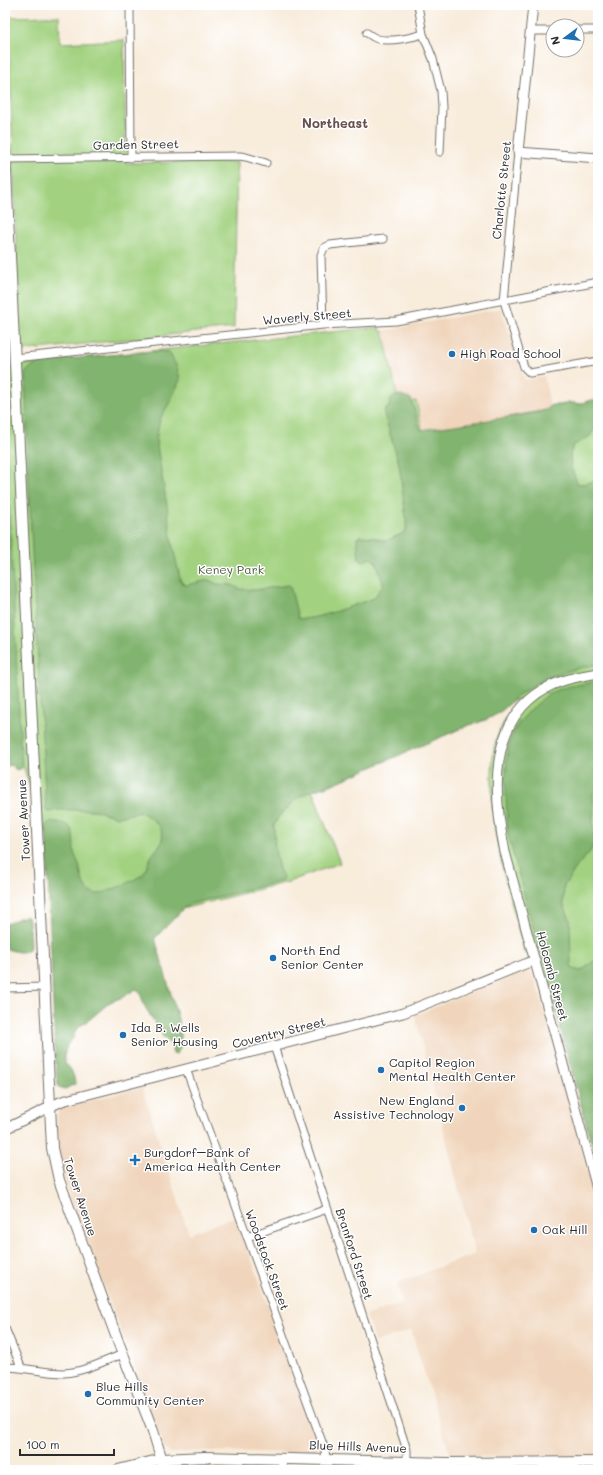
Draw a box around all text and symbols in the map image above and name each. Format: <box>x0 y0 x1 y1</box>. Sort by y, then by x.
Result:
north arrow <box>545 18 585 58</box>
text: N <box>547 35 563 47</box>
district label: Northeast <box>302 114 368 131</box>
street label: Garden Street <box>93 135 179 153</box>
street label: Charlotte Street <box>488 140 514 240</box>
street label: Waverly Street <box>262 304 352 328</box>
place label: High Road School <box>460 345 561 361</box>
marker: High Road School <box>447 349 457 359</box>
park label: Keney Park <box>198 561 264 577</box>
street label: Tower Avenue <box>13 779 33 861</box>
street label: Holcomb Street <box>533 929 573 1022</box>
place label: North End Senior Center <box>281 942 364 972</box>
marker: North End Senior Center <box>268 953 278 963</box>
street label: Coventry Street <box>230 1013 327 1051</box>
place label: Ida B. Wells Senior Housing <box>131 1019 218 1049</box>
marker: Ida B. Wells Senior Housing <box>118 1030 128 1040</box>
place label: Capitol Region Mental Health Center <box>389 1054 516 1084</box>
marker: Capitol Region Mental Health Center <box>376 1065 386 1075</box>
place label: New England Assistive Technology <box>333 1092 454 1122</box>
marker: New England Assistive Technology <box>457 1103 467 1113</box>
place label: Burgdorf–Bank of America Health Center <box>144 1144 281 1174</box>
marker: Burgdorf–Bank of America Health Center <box>129 1154 141 1166</box>
street label: Tower Avenue <box>61 1155 101 1238</box>
street label: Branford Street <box>333 1206 377 1301</box>
street label: Woodstock Street <box>242 1207 294 1312</box>
place label: Oak Hill <box>542 1221 587 1237</box>
marker: Oak Hill <box>529 1225 539 1235</box>
place label: Blue Hills Community Center <box>96 1378 204 1408</box>
marker: Blue Hills Community Center <box>83 1389 93 1399</box>
scale bar <box>20 1431 114 1457</box>
text: 100 m <box>26 1436 60 1452</box>
street label: Blue Hills Avenue <box>309 1436 407 1456</box>

